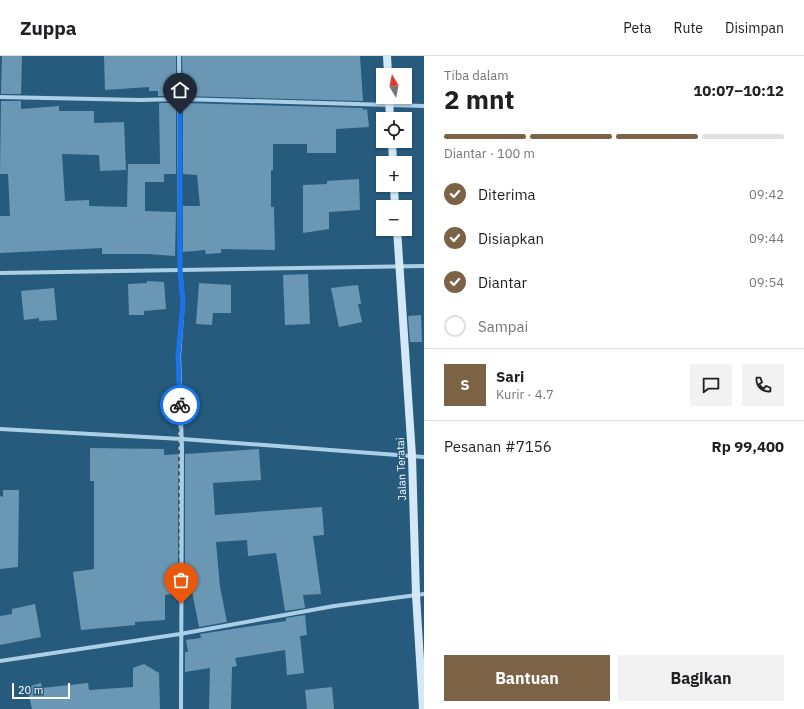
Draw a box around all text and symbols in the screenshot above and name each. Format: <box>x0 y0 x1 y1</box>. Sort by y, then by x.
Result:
text: Zuppa <box>20 16 77 40</box>
text: Peta <box>623 19 652 37</box>
text: Rute <box>674 19 703 37</box>
text: Disimpan <box>725 19 784 37</box>
text: Tiba dalam <box>444 67 509 84</box>
north arrow <box>376 68 412 104</box>
map controls <box>376 68 412 236</box>
pin <box>163 73 197 114</box>
icon: home <box>169 79 191 101</box>
text: 10:07–10:12 <box>693 81 784 100</box>
text: 2 mnt <box>444 82 514 116</box>
button: locate <box>376 112 412 148</box>
text: Diantar · 100 m <box>444 145 535 162</box>
button: + <box>376 156 412 192</box>
icon: check <box>444 183 466 205</box>
text: Diterima <box>478 185 536 204</box>
text: 09:42 <box>749 186 784 203</box>
button: − <box>376 200 412 236</box>
icon: check <box>444 227 466 249</box>
text: Disiapkan <box>478 229 544 248</box>
text: 09:44 <box>749 230 784 247</box>
icon: check <box>444 271 466 293</box>
text: Diantar <box>478 273 527 292</box>
text: 09:54 <box>749 274 784 291</box>
text: Sampai <box>478 317 528 336</box>
button: chat <box>690 364 732 406</box>
button: phone <box>742 364 784 406</box>
text: Sari <box>496 367 524 386</box>
text: S <box>460 375 470 394</box>
courier <box>160 385 200 425</box>
text: Kurir · 4.7 <box>496 386 554 403</box>
icon: bike <box>169 394 191 416</box>
street label: Jalan Teratai <box>393 437 409 501</box>
text: Pesanan #7156 <box>444 437 552 456</box>
text: Rp 99,400 <box>712 437 784 456</box>
pin <box>164 563 198 604</box>
icon: bag <box>170 569 192 591</box>
button: Bantuan <box>444 655 610 701</box>
button: Bagikan <box>618 655 784 701</box>
scale bar <box>12 681 70 700</box>
text: 20 m <box>18 683 43 697</box>

